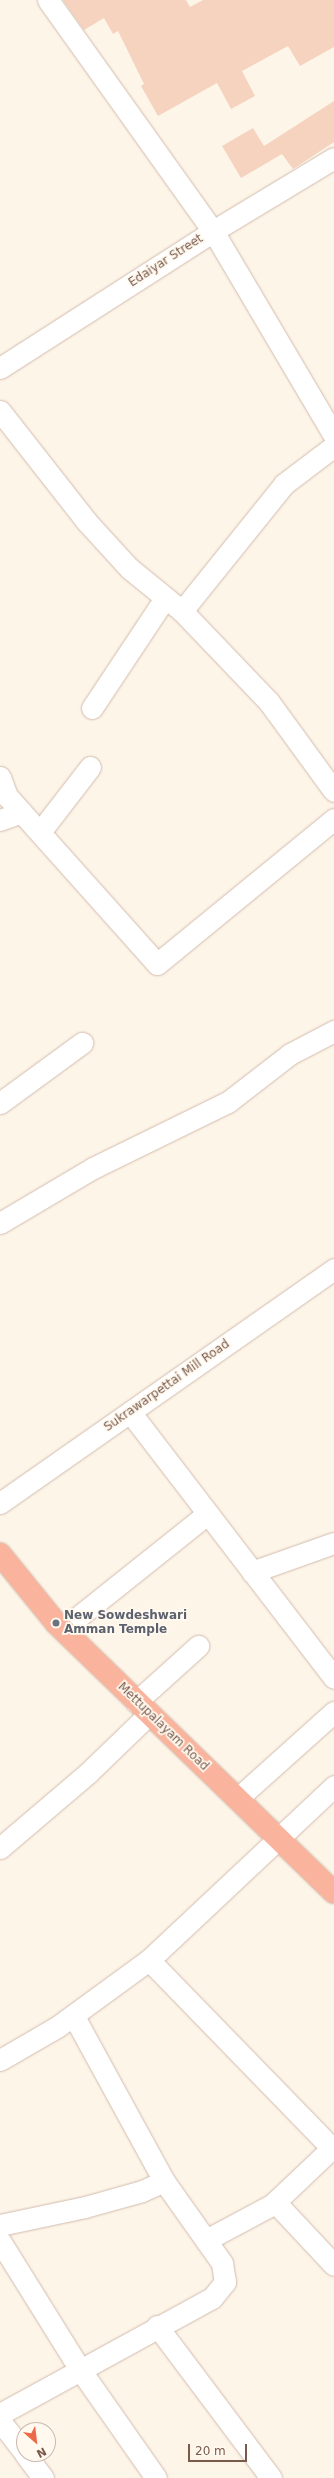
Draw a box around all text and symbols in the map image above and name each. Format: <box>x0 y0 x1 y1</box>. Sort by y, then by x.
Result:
street label: Edaiyar Street <box>126 232 206 290</box>
street label: Sukrawarpettai Mill Road <box>102 1337 232 1435</box>
place label: New Sowdeshwari Amman Temple <box>64 1609 187 1637</box>
marker: New Sowdeshwari Amman Temple <box>51 1618 61 1628</box>
street label: Mettupalayam Road <box>115 1680 211 1774</box>
north arrow <box>16 2422 56 2462</box>
scale bar <box>190 2436 249 2462</box>
text: N <box>34 2444 49 2460</box>
text: 20 m <box>195 2444 226 2458</box>

